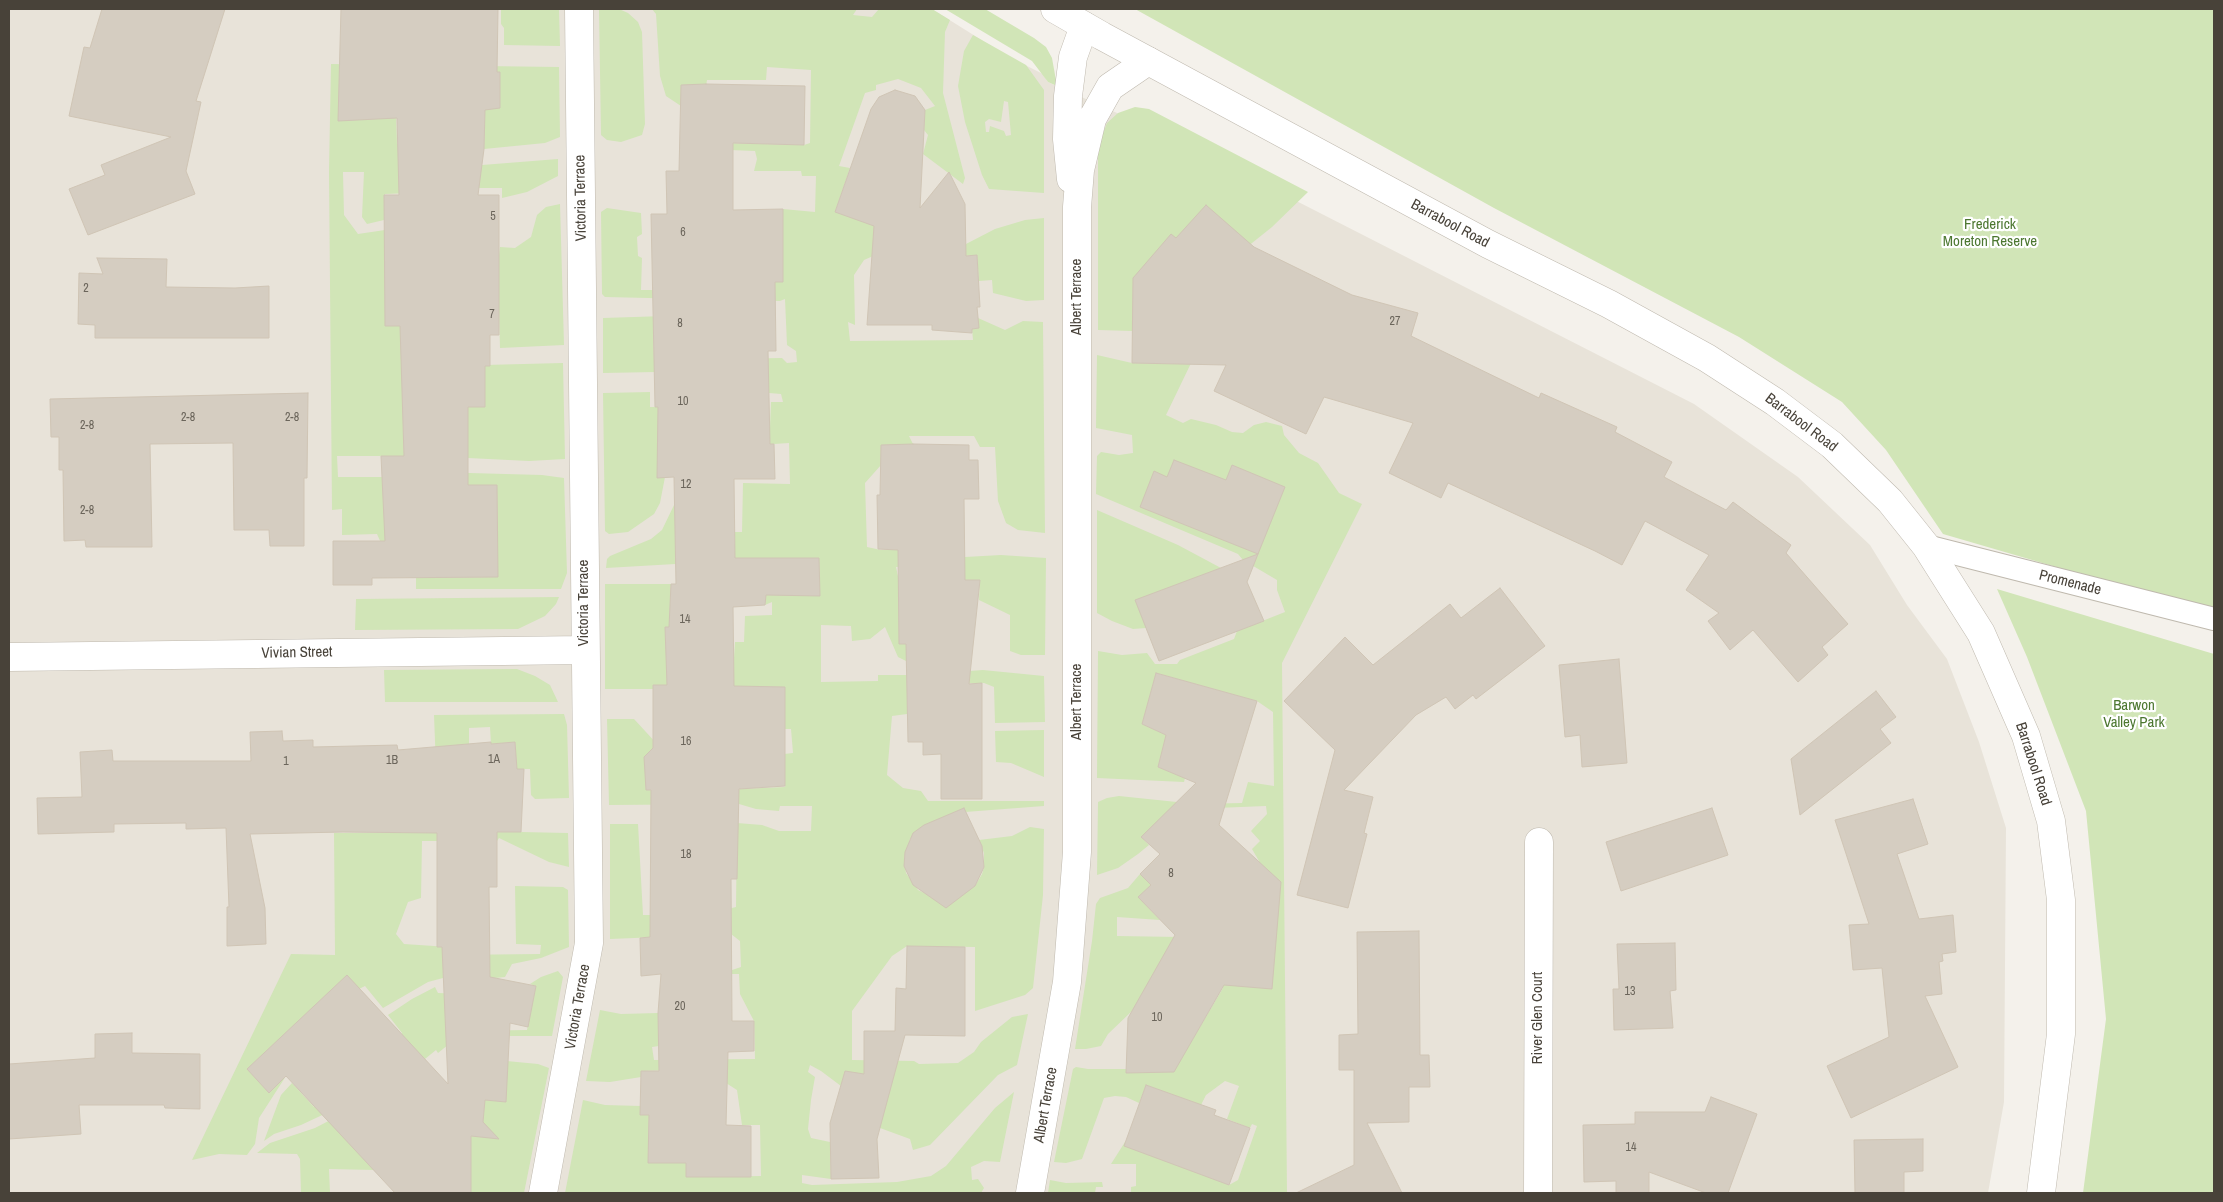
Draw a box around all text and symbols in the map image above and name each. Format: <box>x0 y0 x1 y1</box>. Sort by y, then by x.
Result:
street label: Victoria Terrace <box>571 155 591 241</box>
street label: Barrabool Road <box>1408 196 1492 252</box>
house number: 5 <box>490 210 496 224</box>
park label: Frederick Moreton Reserve <box>1943 216 2037 251</box>
house number: 6 <box>680 226 686 240</box>
street label: Albert Terrace <box>1068 259 1086 335</box>
house number: 2 <box>83 282 89 296</box>
house number: 7 <box>489 308 495 322</box>
house number: 27 <box>1390 315 1400 329</box>
house number: 8 <box>677 317 683 331</box>
street label: Barrabool Road <box>1761 390 1841 456</box>
house number: 10 <box>678 395 688 409</box>
house number: 2-8 <box>181 411 195 425</box>
house number: 2-8 <box>285 411 299 425</box>
house number: 2-8 <box>80 419 94 433</box>
house number: 12 <box>681 478 691 492</box>
house number: 2-8 <box>80 504 94 518</box>
street label: Victoria Terrace <box>575 560 593 646</box>
street label: Promenade <box>2037 567 2103 599</box>
house number: 14 <box>680 613 690 627</box>
street label: Vivian Street <box>261 643 333 663</box>
street label: Albert Terrace <box>1068 664 1086 740</box>
park label: Barwon Valley Park <box>2103 697 2165 732</box>
street label: Barrabool Road <box>2011 720 2055 808</box>
house number: 16 <box>681 735 691 749</box>
house number: 1A <box>488 753 500 767</box>
house number: 1B <box>386 754 398 768</box>
house number: 1 <box>283 755 289 769</box>
house number: 18 <box>681 848 691 862</box>
house number: 8 <box>1168 867 1174 881</box>
street label: Victoria Terrace <box>562 963 594 1051</box>
street label: River Glen Court <box>1529 972 1547 1064</box>
house number: 13 <box>1625 985 1635 999</box>
house number: 20 <box>675 1000 685 1014</box>
house number: 10 <box>1152 1011 1162 1025</box>
street label: Albert Terrace <box>1030 1066 1062 1144</box>
house number: 14 <box>1626 1141 1636 1155</box>

